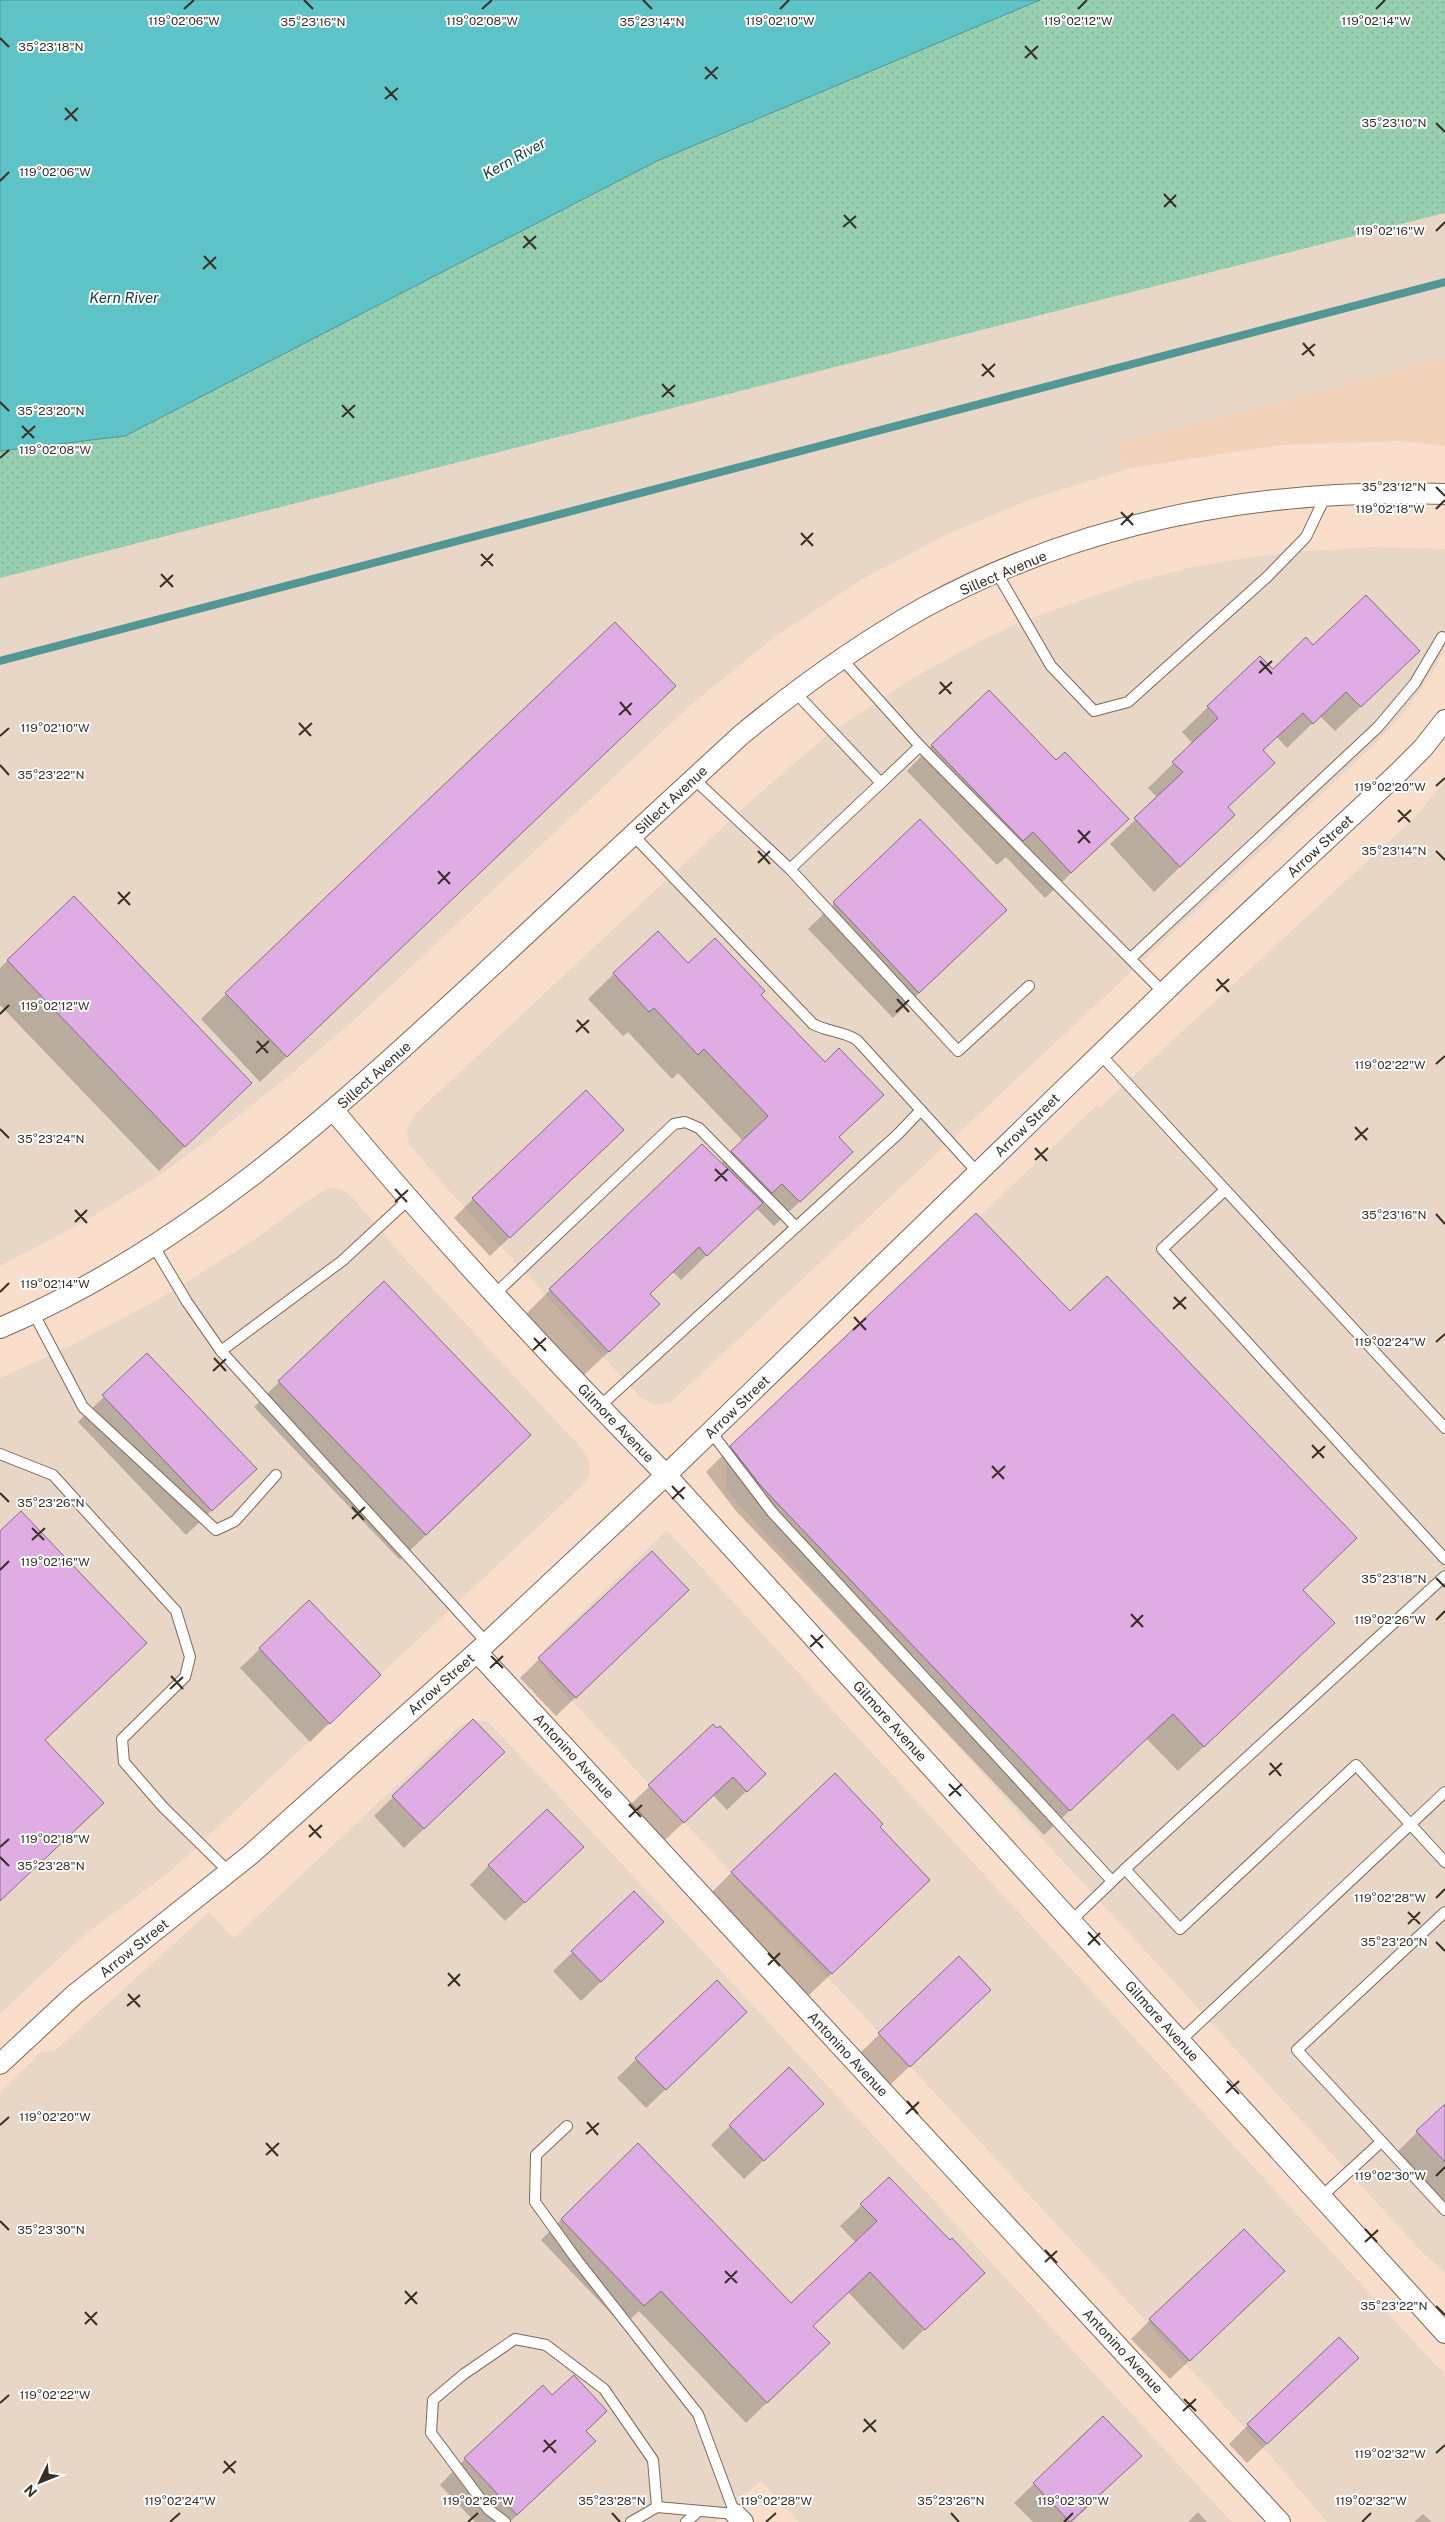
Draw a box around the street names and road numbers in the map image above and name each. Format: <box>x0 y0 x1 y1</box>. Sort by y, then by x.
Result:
street label: Sillect Avenue <box>957 547 1049 599</box>
street label: Sillect Avenue <box>632 762 711 838</box>
street label: Arrow Street <box>1284 812 1356 880</box>
street label: Sillect Avenue <box>334 1038 414 1112</box>
street label: Arrow Street <box>991 1090 1063 1160</box>
street label: Arrow Street <box>701 1372 773 1442</box>
street label: Gilmore Avenue <box>575 1381 657 1466</box>
street label: Arrow Street <box>405 1650 477 1718</box>
street label: Gilmore Avenue <box>850 1677 930 1765</box>
street label: Antonino Avenue <box>531 1710 617 1802</box>
street label: Arrow Street <box>96 1915 172 1981</box>
street label: Gilmore Avenue <box>1122 1977 1202 2065</box>
street label: Antonino Avenue <box>805 2008 891 2100</box>
street label: Antonino Avenue <box>1080 2305 1166 2397</box>

